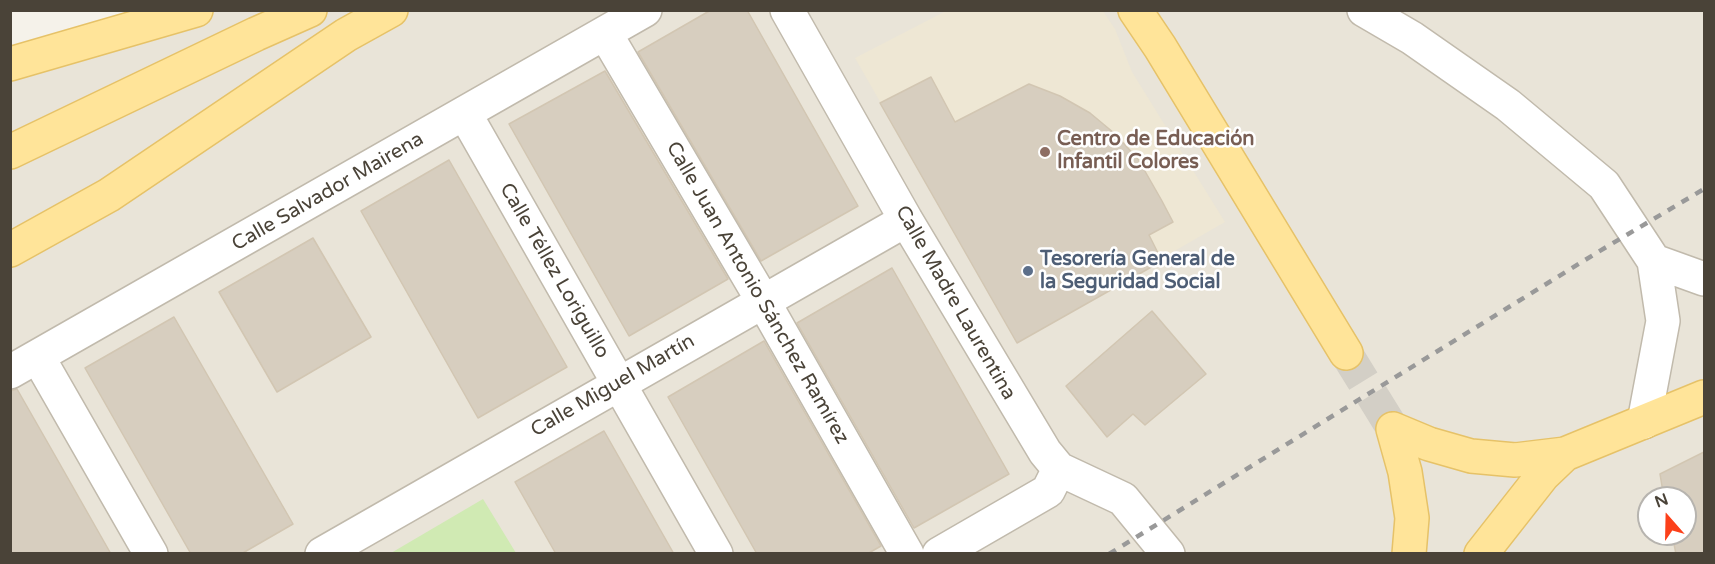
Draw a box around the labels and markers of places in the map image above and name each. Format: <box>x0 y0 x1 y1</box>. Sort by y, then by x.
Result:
place label: Centro de Educación Infantil Colores <box>1057 128 1254 175</box>
marker: Centro de Educación Infantil Colores <box>1038 145 1052 159</box>
place label: Tesorería General de la Seguridad Social <box>1040 248 1235 295</box>
marker: Tesorería General de la Seguridad Social <box>1021 264 1035 278</box>

